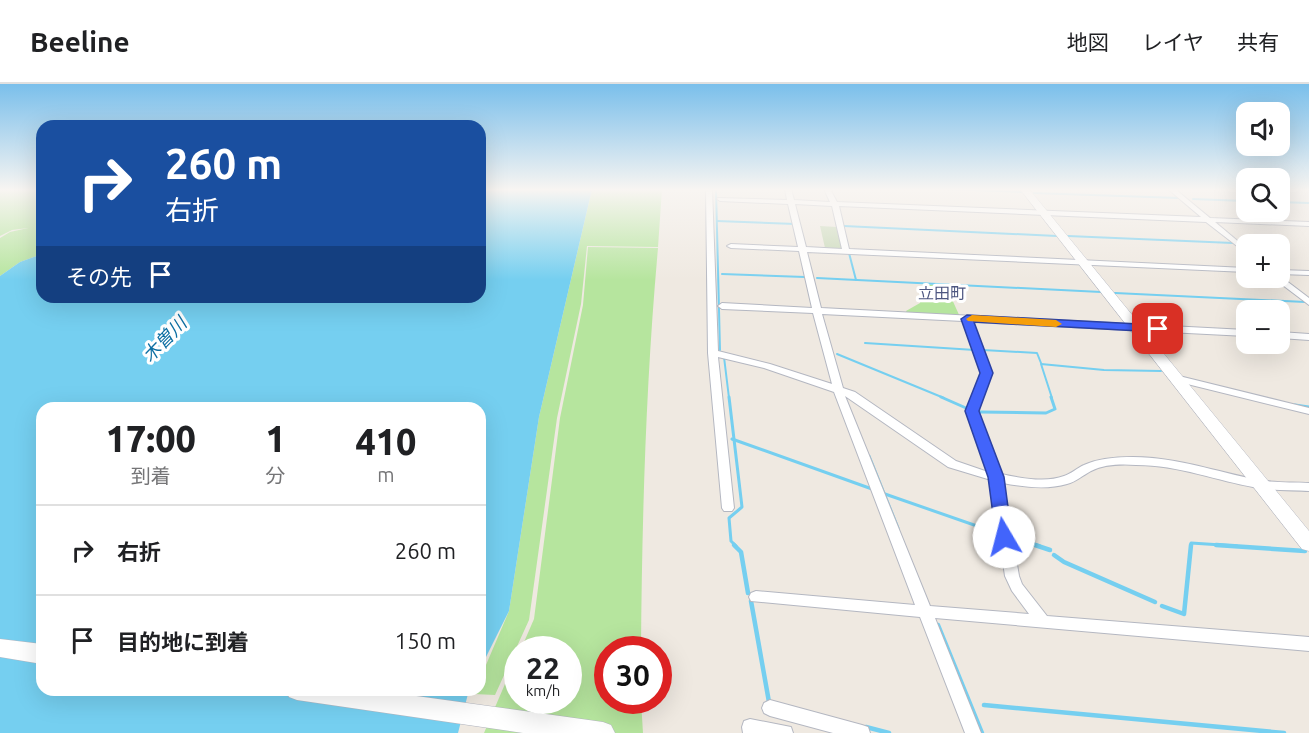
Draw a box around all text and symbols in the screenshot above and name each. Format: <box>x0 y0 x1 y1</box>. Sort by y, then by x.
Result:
text: Beeline <box>30 26 130 57</box>
text: 地図 <box>1067 30 1109 54</box>
text: レイヤ <box>1142 30 1204 54</box>
text: 共有 <box>1237 30 1279 54</box>
map controls <box>1236 102 1290 354</box>
button: sound <box>1236 102 1290 156</box>
text: 260 m <box>165 140 282 187</box>
icon: right <box>66 144 144 222</box>
button: search <box>1236 168 1290 222</box>
text: 右折 <box>165 195 219 225</box>
button: + <box>1236 234 1290 288</box>
icon: arrive <box>144 258 177 291</box>
text: その先 <box>66 264 132 289</box>
district label: 立田町 <box>918 284 966 302</box>
button: − <box>1236 300 1290 354</box>
pin <box>1132 303 1183 354</box>
water label: 木曽川 <box>138 311 191 365</box>
icon: arrive <box>1141 312 1174 345</box>
text: 17:00 <box>106 418 196 459</box>
text: 1 <box>265 418 286 459</box>
text: 410 <box>355 421 416 462</box>
text: m <box>377 463 395 486</box>
text: 到着 <box>131 464 171 487</box>
text: 分 <box>266 464 286 487</box>
position arrow <box>972 505 1036 569</box>
icon: right <box>66 534 99 567</box>
text: 260 m <box>395 538 456 563</box>
text: 右折 <box>117 539 161 564</box>
icon: arrive <box>66 624 99 657</box>
text: 150 m <box>395 628 456 653</box>
text: 目的地に到着 <box>117 629 249 654</box>
speed limit sign: 30 <box>594 636 672 714</box>
text: 22 <box>526 651 560 685</box>
text: km/h <box>526 682 560 699</box>

